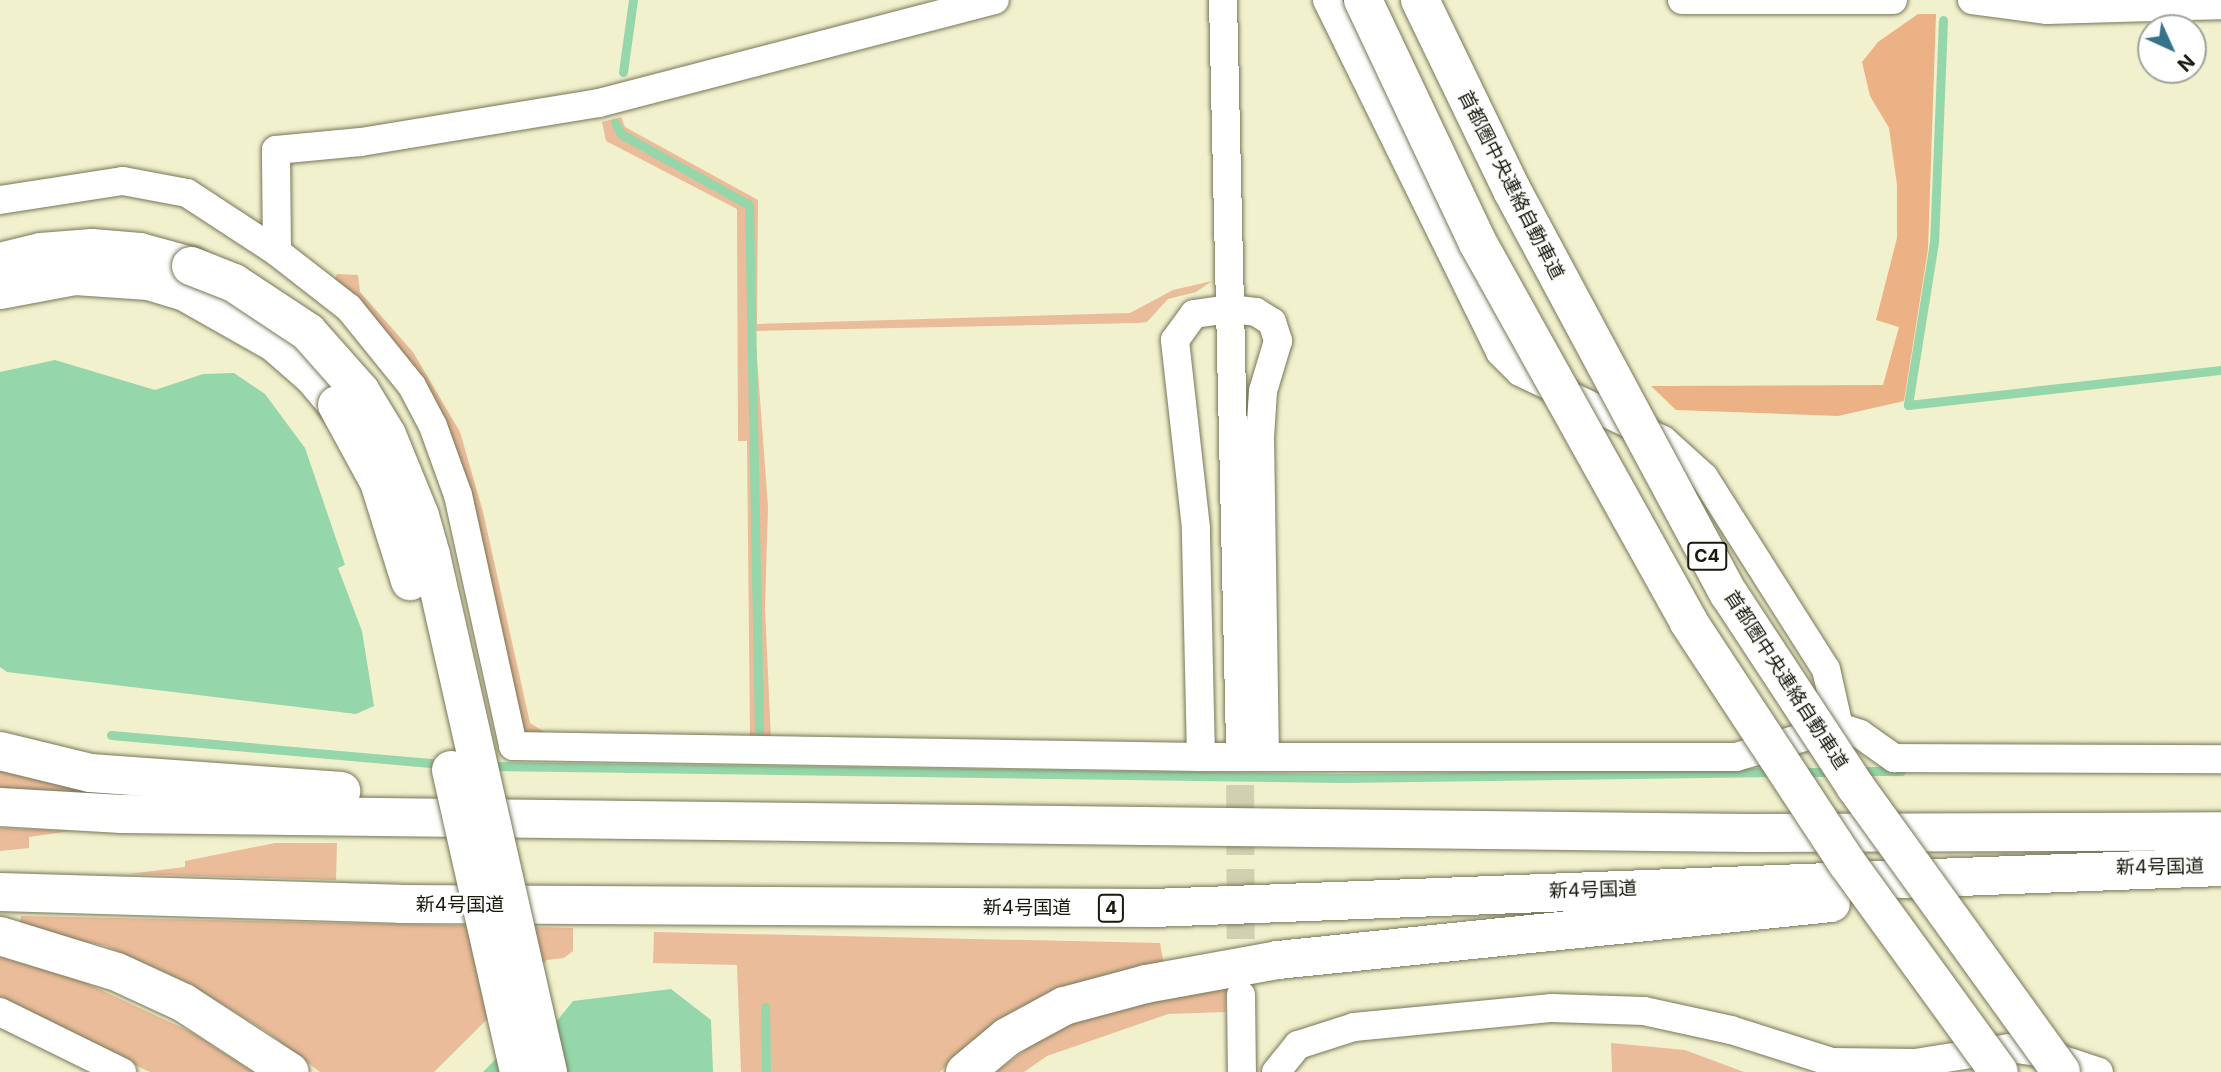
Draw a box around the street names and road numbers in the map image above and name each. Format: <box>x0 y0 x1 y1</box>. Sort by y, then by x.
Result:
street label: 首都圏中央連絡自動車道 <box>1453 87 1569 283</box>
road number: C4 <box>1686 542 1728 570</box>
street label: 首都圏中央連絡自動車道 <box>1720 586 1852 774</box>
street label: 新4号国道 <box>2116 855 2204 879</box>
street label: 新4号国道 <box>1548 877 1638 903</box>
street label: 新4号国道 <box>416 894 504 916</box>
road number: 4 <box>1097 894 1125 923</box>
street label: 新4号国道 <box>983 897 1071 919</box>

